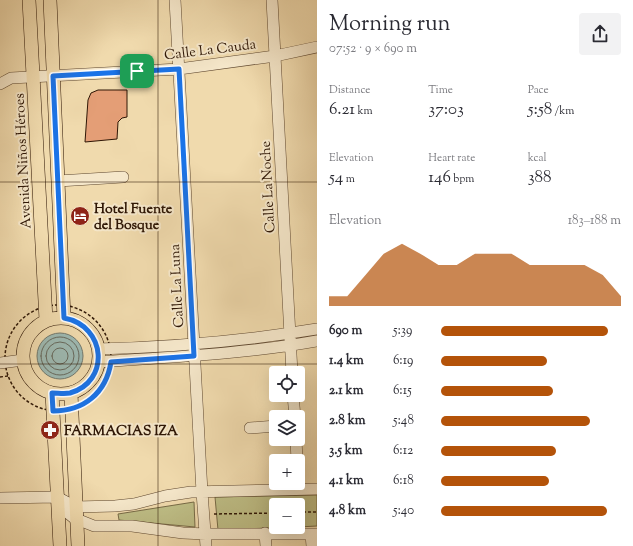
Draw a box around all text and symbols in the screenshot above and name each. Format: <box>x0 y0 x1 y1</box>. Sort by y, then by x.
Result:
text: Morning run <box>329 9 451 41</box>
button: share <box>579 13 621 55</box>
street label: Calle La Cauda <box>163 35 258 67</box>
text: 07:52 · 9 × 690 m <box>329 40 417 58</box>
pin <box>120 54 154 88</box>
icon: arrive <box>126 60 148 82</box>
text: Distance <box>329 82 370 98</box>
text: Time <box>428 82 453 98</box>
text: Pace <box>528 82 549 98</box>
street label: Avenida Niños Héroes <box>10 93 38 229</box>
text: 6.21 <box>329 98 355 122</box>
text: 37:03 <box>428 98 464 122</box>
text: 5:58 <box>528 98 552 122</box>
text: km <box>355 103 373 119</box>
text: /km <box>552 103 574 119</box>
street label: Calle La Noche <box>257 140 281 233</box>
text: Elevation <box>329 150 374 166</box>
text: Heart rate <box>428 150 475 166</box>
text: kcal <box>528 150 547 166</box>
text: 54 <box>329 166 343 190</box>
text: 146 <box>428 166 451 190</box>
text: 388 <box>528 166 552 190</box>
text: m <box>343 171 355 187</box>
text: bpm <box>451 171 474 187</box>
place label: Hotel Fuente del Bosque <box>94 200 173 236</box>
hotel icon: Hotel Fuente del Bosque <box>69 205 91 227</box>
text: Elevation <box>329 212 382 230</box>
text: 183–188 m <box>568 212 621 230</box>
street label: Calle La Luna <box>166 243 190 328</box>
text: 690 m <box>329 322 362 340</box>
text: 5:39 <box>393 322 412 340</box>
text: 1.4 km <box>329 352 364 370</box>
text: 6:19 <box>393 352 413 370</box>
map controls <box>269 366 305 534</box>
button: locate <box>269 366 305 402</box>
text: 2.1 km <box>329 382 363 400</box>
text: 6:15 <box>393 382 412 400</box>
button: layers <box>269 410 305 446</box>
text: 2.8 km <box>329 412 365 430</box>
text: 5:48 <box>393 412 414 430</box>
pharmacy icon: FARMACIAS IZA <box>39 419 61 441</box>
place label: FARMACIAS IZA <box>64 422 179 442</box>
text: 3.5 km <box>329 442 363 460</box>
text: 6:12 <box>393 442 413 460</box>
button: + <box>269 454 305 490</box>
text: 4.1 km <box>329 472 364 490</box>
text: 6:18 <box>393 472 414 490</box>
button: − <box>269 498 305 534</box>
text: 4.8 km <box>329 502 366 520</box>
text: 5:40 <box>393 502 414 520</box>

